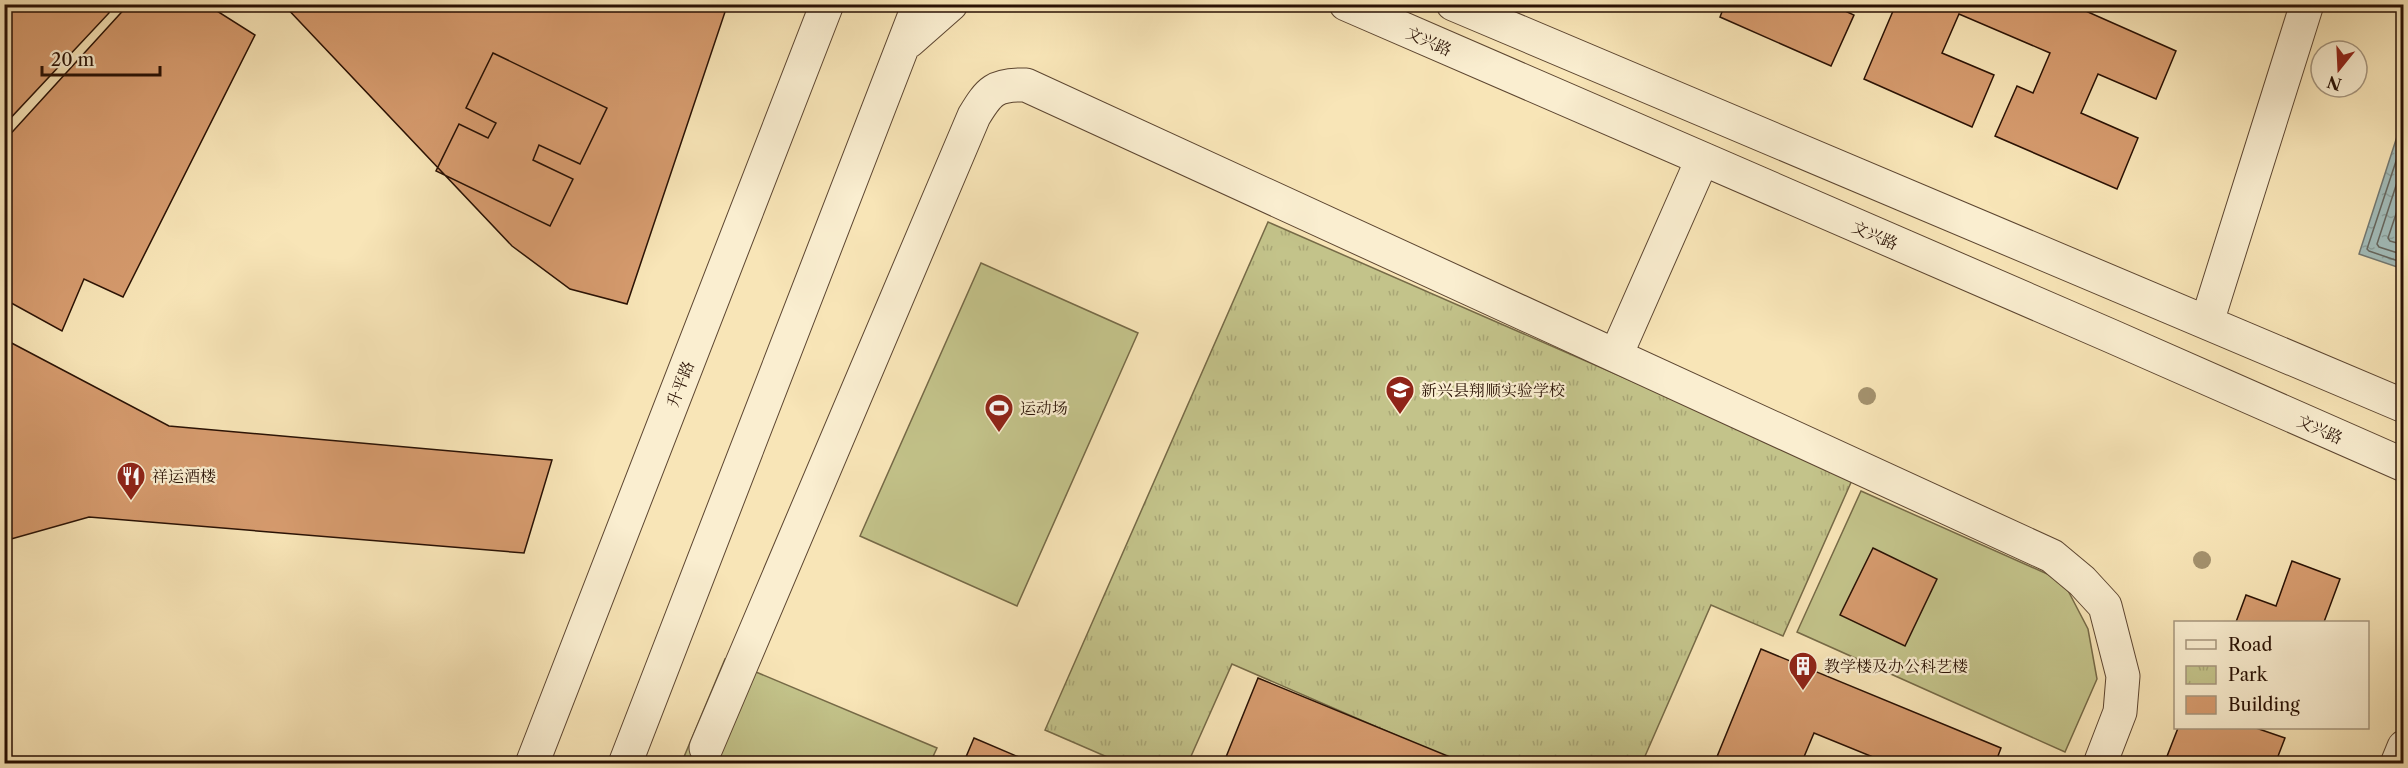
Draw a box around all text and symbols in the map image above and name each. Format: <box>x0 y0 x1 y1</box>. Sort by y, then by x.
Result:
street label: 文兴路 <box>1403 22 1455 60</box>
scale bar <box>42 39 160 77</box>
north arrow <box>2309 39 2369 99</box>
text: 20 m <box>51 49 95 71</box>
text: N <box>2325 72 2344 95</box>
street label: 文兴路 <box>1849 216 1901 254</box>
street label: 升平路 <box>662 358 698 410</box>
school or university icon: 新兴县翔顺实验学校 <box>1384 374 1416 416</box>
place label: 新兴县翔顺实验学校 <box>1421 380 1565 400</box>
sports icon: 运动场 <box>983 392 1015 434</box>
place label: 运动场 <box>1020 398 1068 418</box>
street label: 文兴路 <box>2294 410 2346 448</box>
restaurant icon: 祥运酒楼 <box>115 460 147 502</box>
place label: 祥运酒楼 <box>152 466 216 486</box>
legend <box>2174 621 2369 729</box>
text: Road <box>2228 634 2273 656</box>
building icon: 教学楼及办公科艺楼 <box>1787 650 1819 692</box>
place label: 教学楼及办公科艺楼 <box>1824 656 1968 676</box>
text: Park <box>2228 664 2269 686</box>
text: Building <box>2228 694 2300 716</box>

